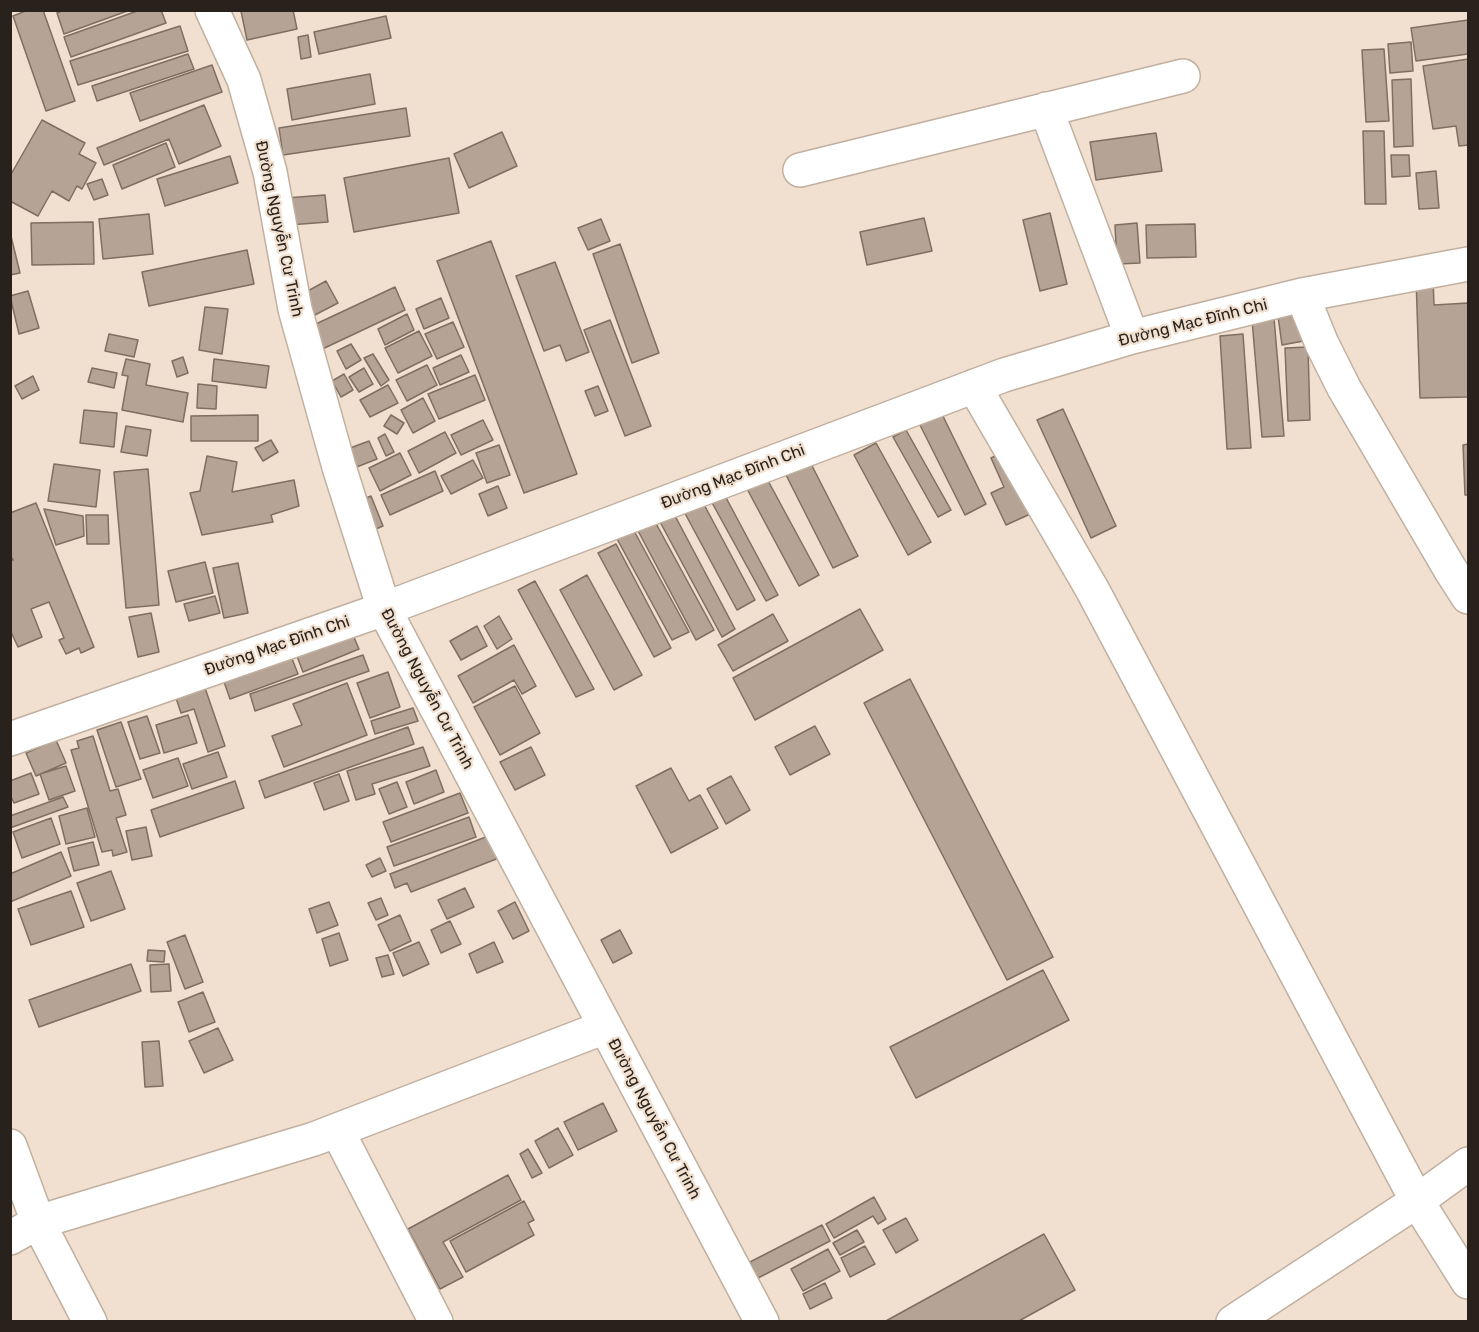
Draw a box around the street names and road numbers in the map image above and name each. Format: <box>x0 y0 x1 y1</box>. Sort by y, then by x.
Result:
street label: Đường Nguyễn Cư Trinh <box>251 139 307 319</box>
street label: Đường Mạc Đĩnh Chi <box>1117 295 1269 351</box>
street label: Đường Mạc Đĩnh Chi <box>658 441 808 513</box>
street label: Đường Nguyễn Cư Trinh <box>376 605 478 773</box>
street label: Đường Mạc Đĩnh Chi <box>202 612 352 680</box>
street label: Đường Nguyễn Cư Trinh <box>603 1035 705 1203</box>

